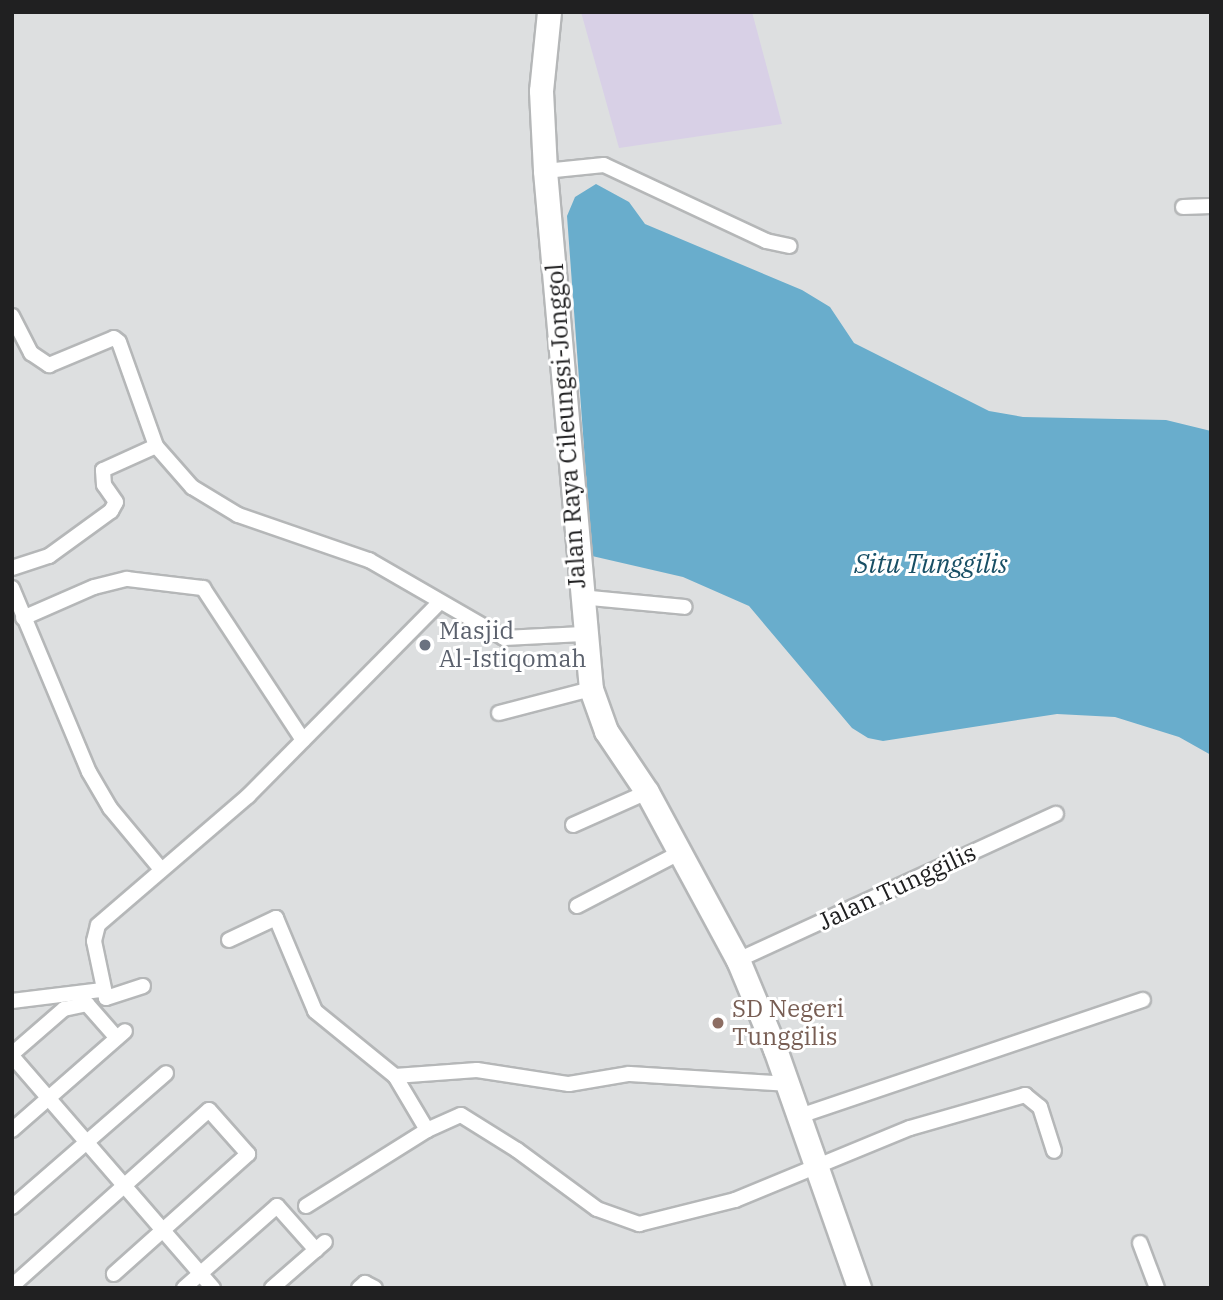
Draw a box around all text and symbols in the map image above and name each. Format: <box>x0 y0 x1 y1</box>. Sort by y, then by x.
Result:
street label: Jalan Raya Cileungsi-Jonggol <box>540 262 592 590</box>
water label: Situ Tunggilis <box>854 548 1008 580</box>
place label: Masjid Al-Istiqomah <box>439 617 587 673</box>
marker: Masjid Al-Istiqomah <box>417 637 433 653</box>
street label: Jalan Tunggilis <box>814 838 980 936</box>
place label: SD Negeri Tunggilis <box>732 995 844 1051</box>
marker: SD Negeri Tunggilis <box>710 1015 726 1031</box>

